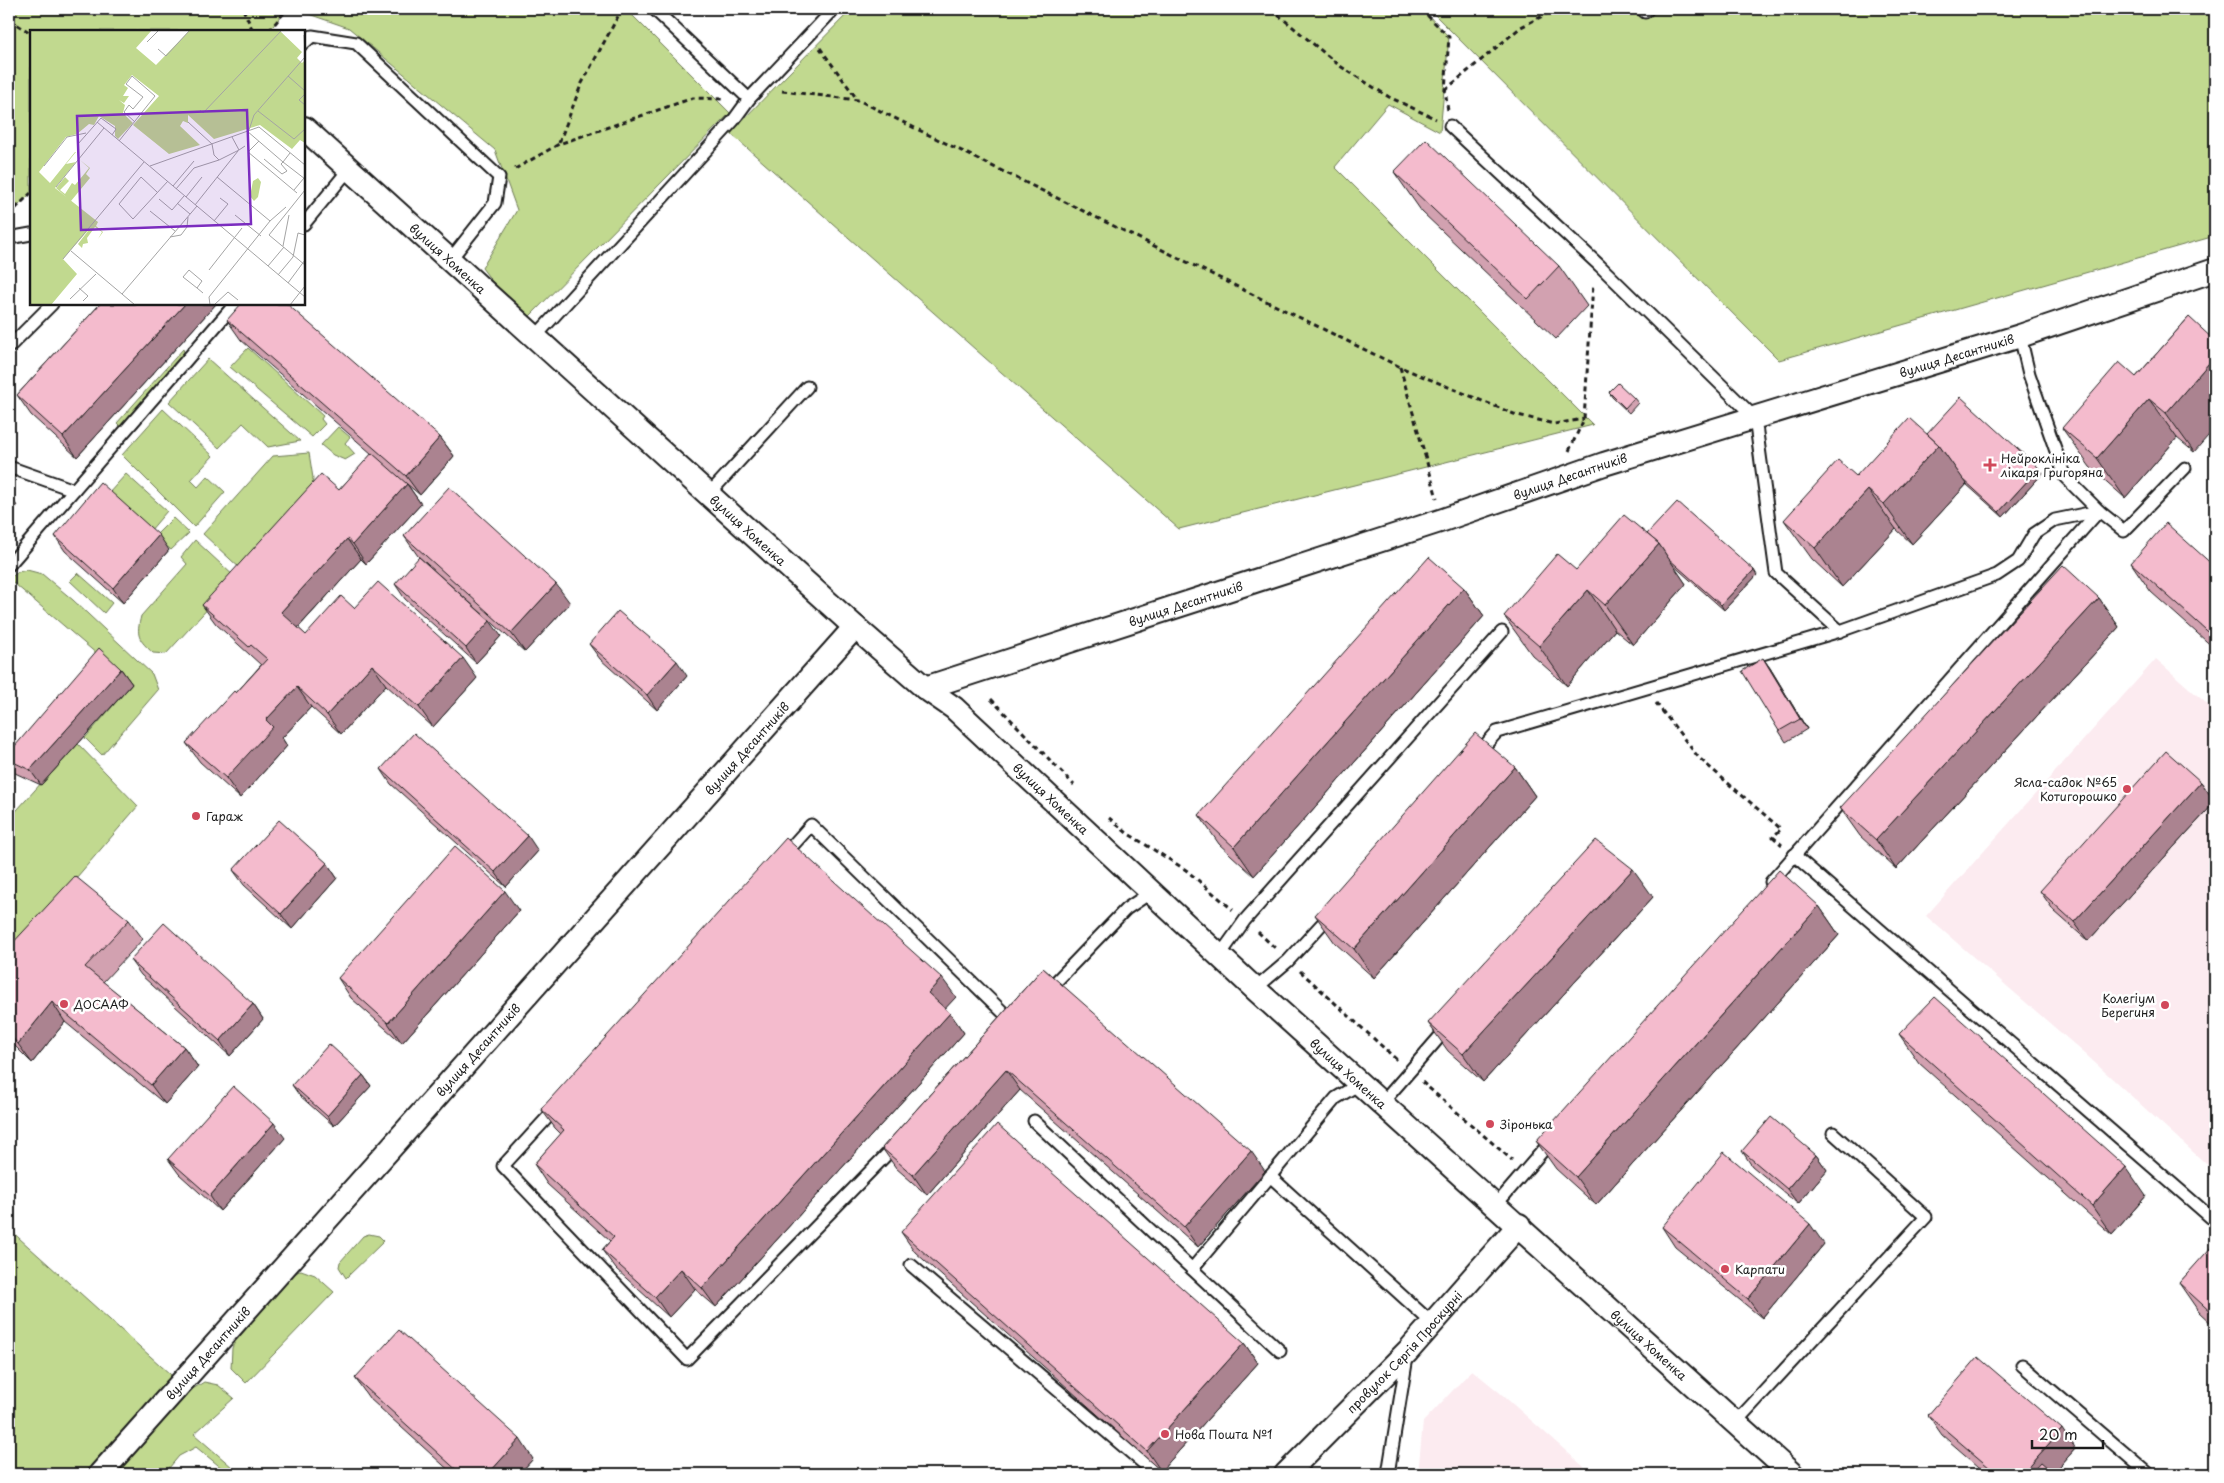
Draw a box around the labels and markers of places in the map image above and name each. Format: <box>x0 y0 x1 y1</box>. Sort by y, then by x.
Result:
place label: Нейроклініка лікаря Григоряна <box>2000 449 2104 481</box>
marker: Нейроклініка лікаря Григоряна <box>1983 458 1997 472</box>
place label: Ясла-садок №65 Котигорошко <box>2014 773 2117 805</box>
marker: Ясла-садок №65 Котигорошко <box>2121 783 2133 795</box>
place label: Гараж <box>206 807 243 825</box>
marker: Гараж <box>190 810 202 822</box>
place label: Колегіум Берегиня <box>2101 989 2155 1021</box>
place label: ДОСААФ <box>73 995 128 1013</box>
marker: ДОСААФ <box>58 998 70 1010</box>
marker: Колегіум Берегиня <box>2159 999 2171 1011</box>
place label: Зіронька <box>1499 1115 1553 1133</box>
marker: Зіронька <box>1484 1118 1496 1130</box>
place label: Карпати <box>1735 1260 1785 1278</box>
marker: Карпати <box>1719 1263 1731 1275</box>
place label: Нова Пошта №1 <box>1175 1425 1272 1443</box>
marker: Нова Пошта №1 <box>1159 1428 1171 1440</box>

